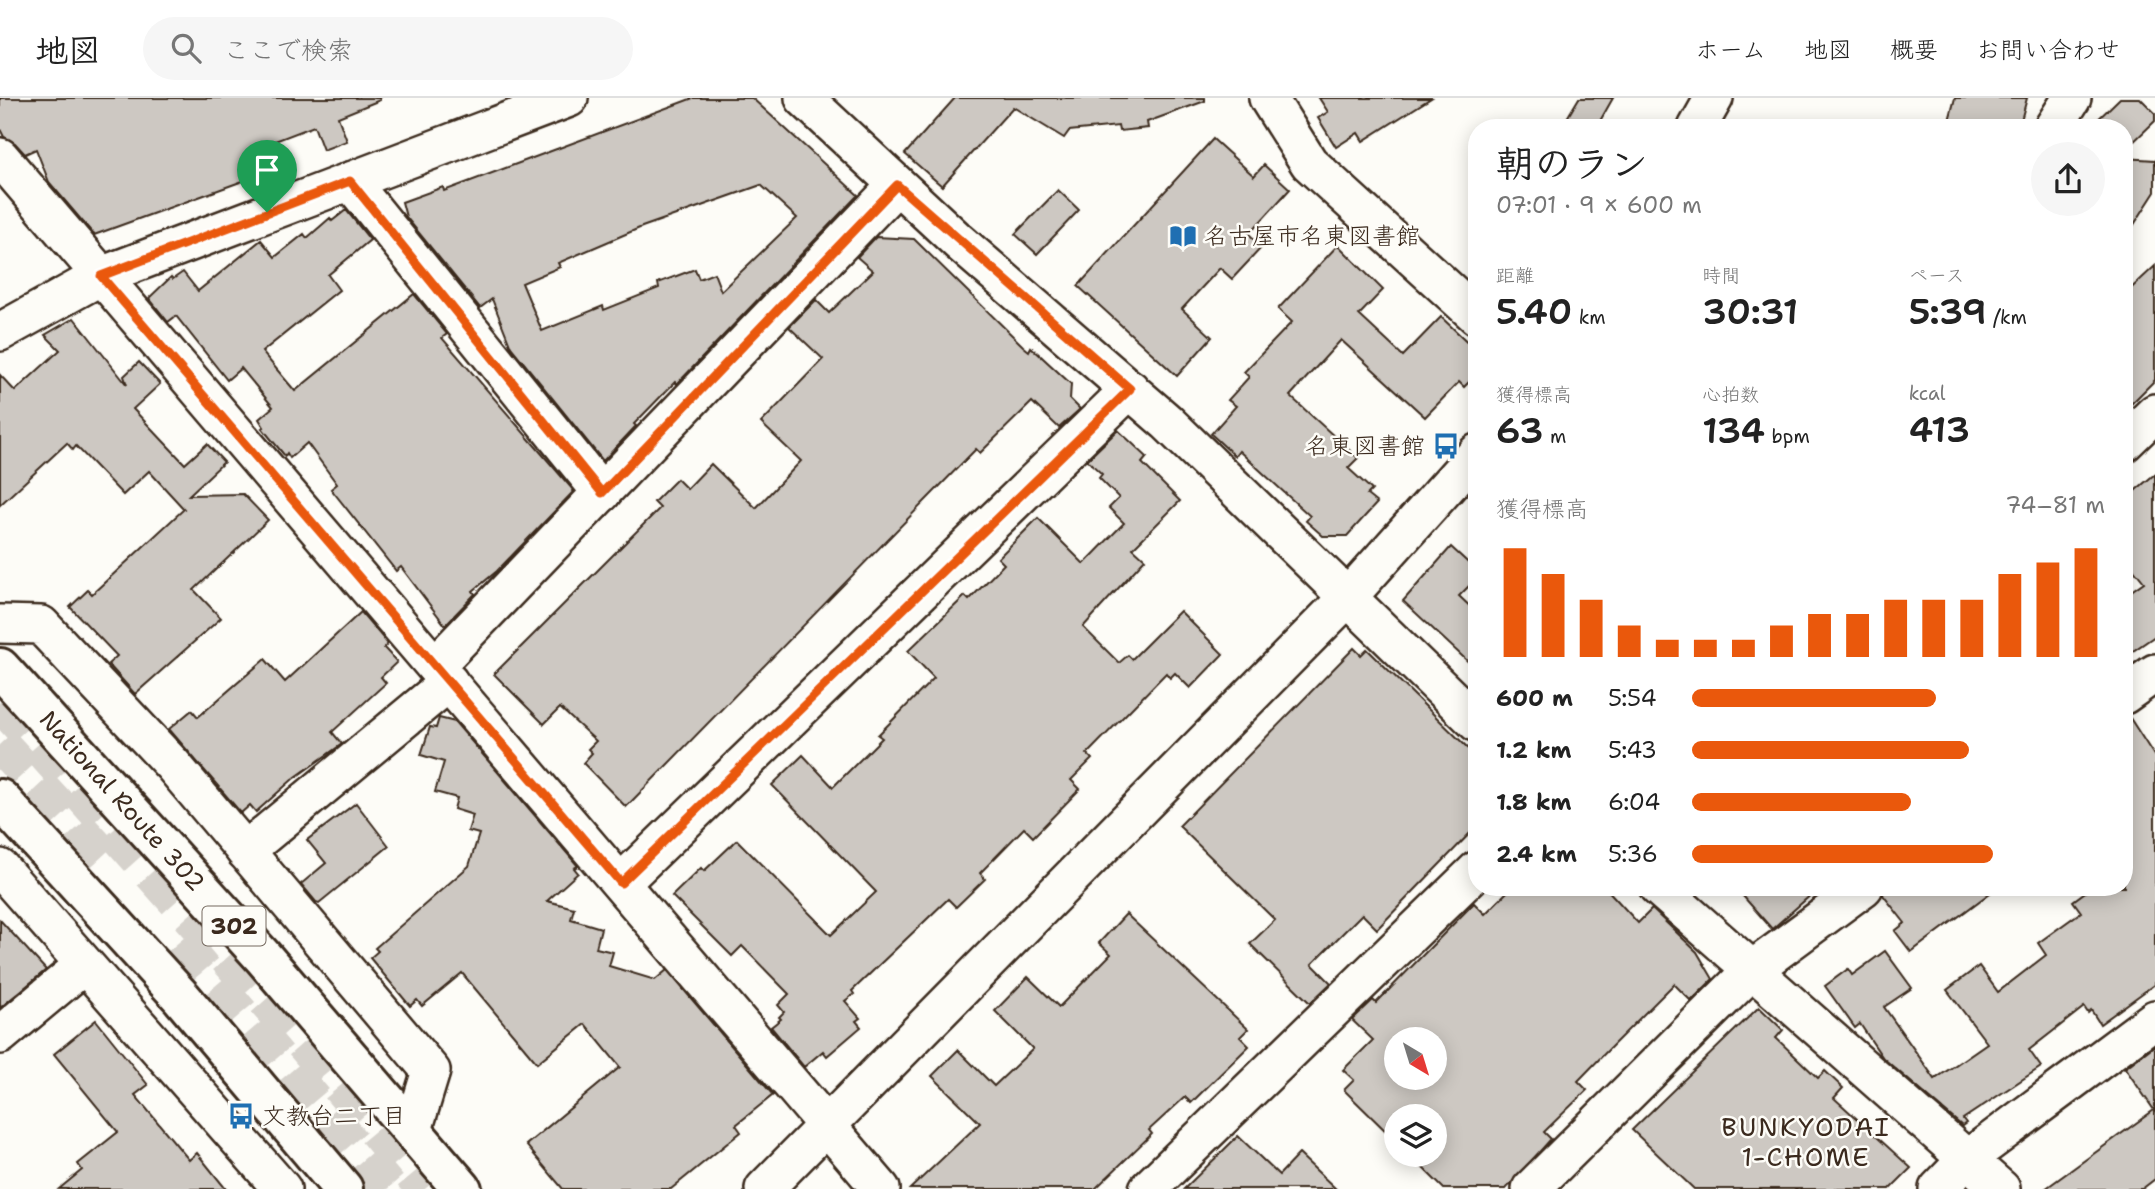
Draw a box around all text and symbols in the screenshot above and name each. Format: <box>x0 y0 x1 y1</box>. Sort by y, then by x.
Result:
search box <box>143 17 633 80</box>
text: 地図 <box>35 28 101 73</box>
icon: search <box>167 29 205 67</box>
text: ここで検索 <box>223 32 353 67</box>
text: ホーム <box>1695 34 1766 66</box>
text: 地図 <box>1804 34 1852 66</box>
text: 概要 <box>1890 34 1938 66</box>
text: お問い合わせ <box>1976 34 2120 66</box>
text: 朝のラン <box>1496 138 1648 189</box>
pin <box>237 140 297 212</box>
button: share <box>2031 142 2105 216</box>
icon: arrive <box>248 151 286 189</box>
text: 07:01 · 9 × 600 m <box>1496 190 1702 220</box>
place label: 名古屋市名東図書館 <box>1204 220 1420 252</box>
library icon: 名古屋市名東図書館 <box>1168 221 1198 251</box>
text: 距離 <box>1496 263 1534 288</box>
text: 時間 <box>1702 263 1740 288</box>
text: ペース <box>1909 263 1965 288</box>
text: 5.40 <box>1496 288 1572 335</box>
text: 30:31 <box>1702 288 1798 335</box>
text: 5:39 <box>1909 288 1986 335</box>
text: km <box>1572 305 1606 330</box>
text: /km <box>1986 305 2027 330</box>
text: kcal <box>1909 381 1946 406</box>
text: 獲得標高 <box>1496 382 1572 407</box>
text: 心拍数 <box>1702 382 1759 407</box>
text: 413 <box>1909 406 1970 453</box>
text: 63 <box>1496 407 1544 454</box>
text: 134 <box>1702 407 1765 454</box>
text: m <box>1544 424 1566 449</box>
text: bpm <box>1765 424 1810 449</box>
place label: 名東図書館 <box>1305 430 1425 462</box>
bus stop icon: 名東図書館 <box>1431 431 1461 461</box>
text: 74–81 m <box>2005 490 2105 520</box>
text: 獲得標高 <box>1496 494 1588 524</box>
text: 600 m <box>1496 683 1573 713</box>
text: 5:54 <box>1608 683 1657 713</box>
street label: National Route 302 <box>32 704 212 898</box>
text: 1.2 km <box>1496 735 1572 765</box>
text: 5:43 <box>1608 735 1657 765</box>
text: 1.8 km <box>1496 787 1571 817</box>
text: 6:04 <box>1608 787 1660 817</box>
text: 2.4 km <box>1496 839 1577 869</box>
text: 5:36 <box>1608 839 1658 869</box>
road number: 302 <box>202 906 266 946</box>
north arrow <box>1384 1027 1447 1090</box>
map controls <box>1384 1027 1447 1167</box>
place label: 文教台二丁目 <box>262 1100 406 1132</box>
bus stop icon: 文教台二丁目 <box>226 1101 256 1131</box>
button: layers <box>1384 1104 1447 1167</box>
district label: BUNKYODAI 1-CHOME <box>1721 1109 1891 1174</box>

